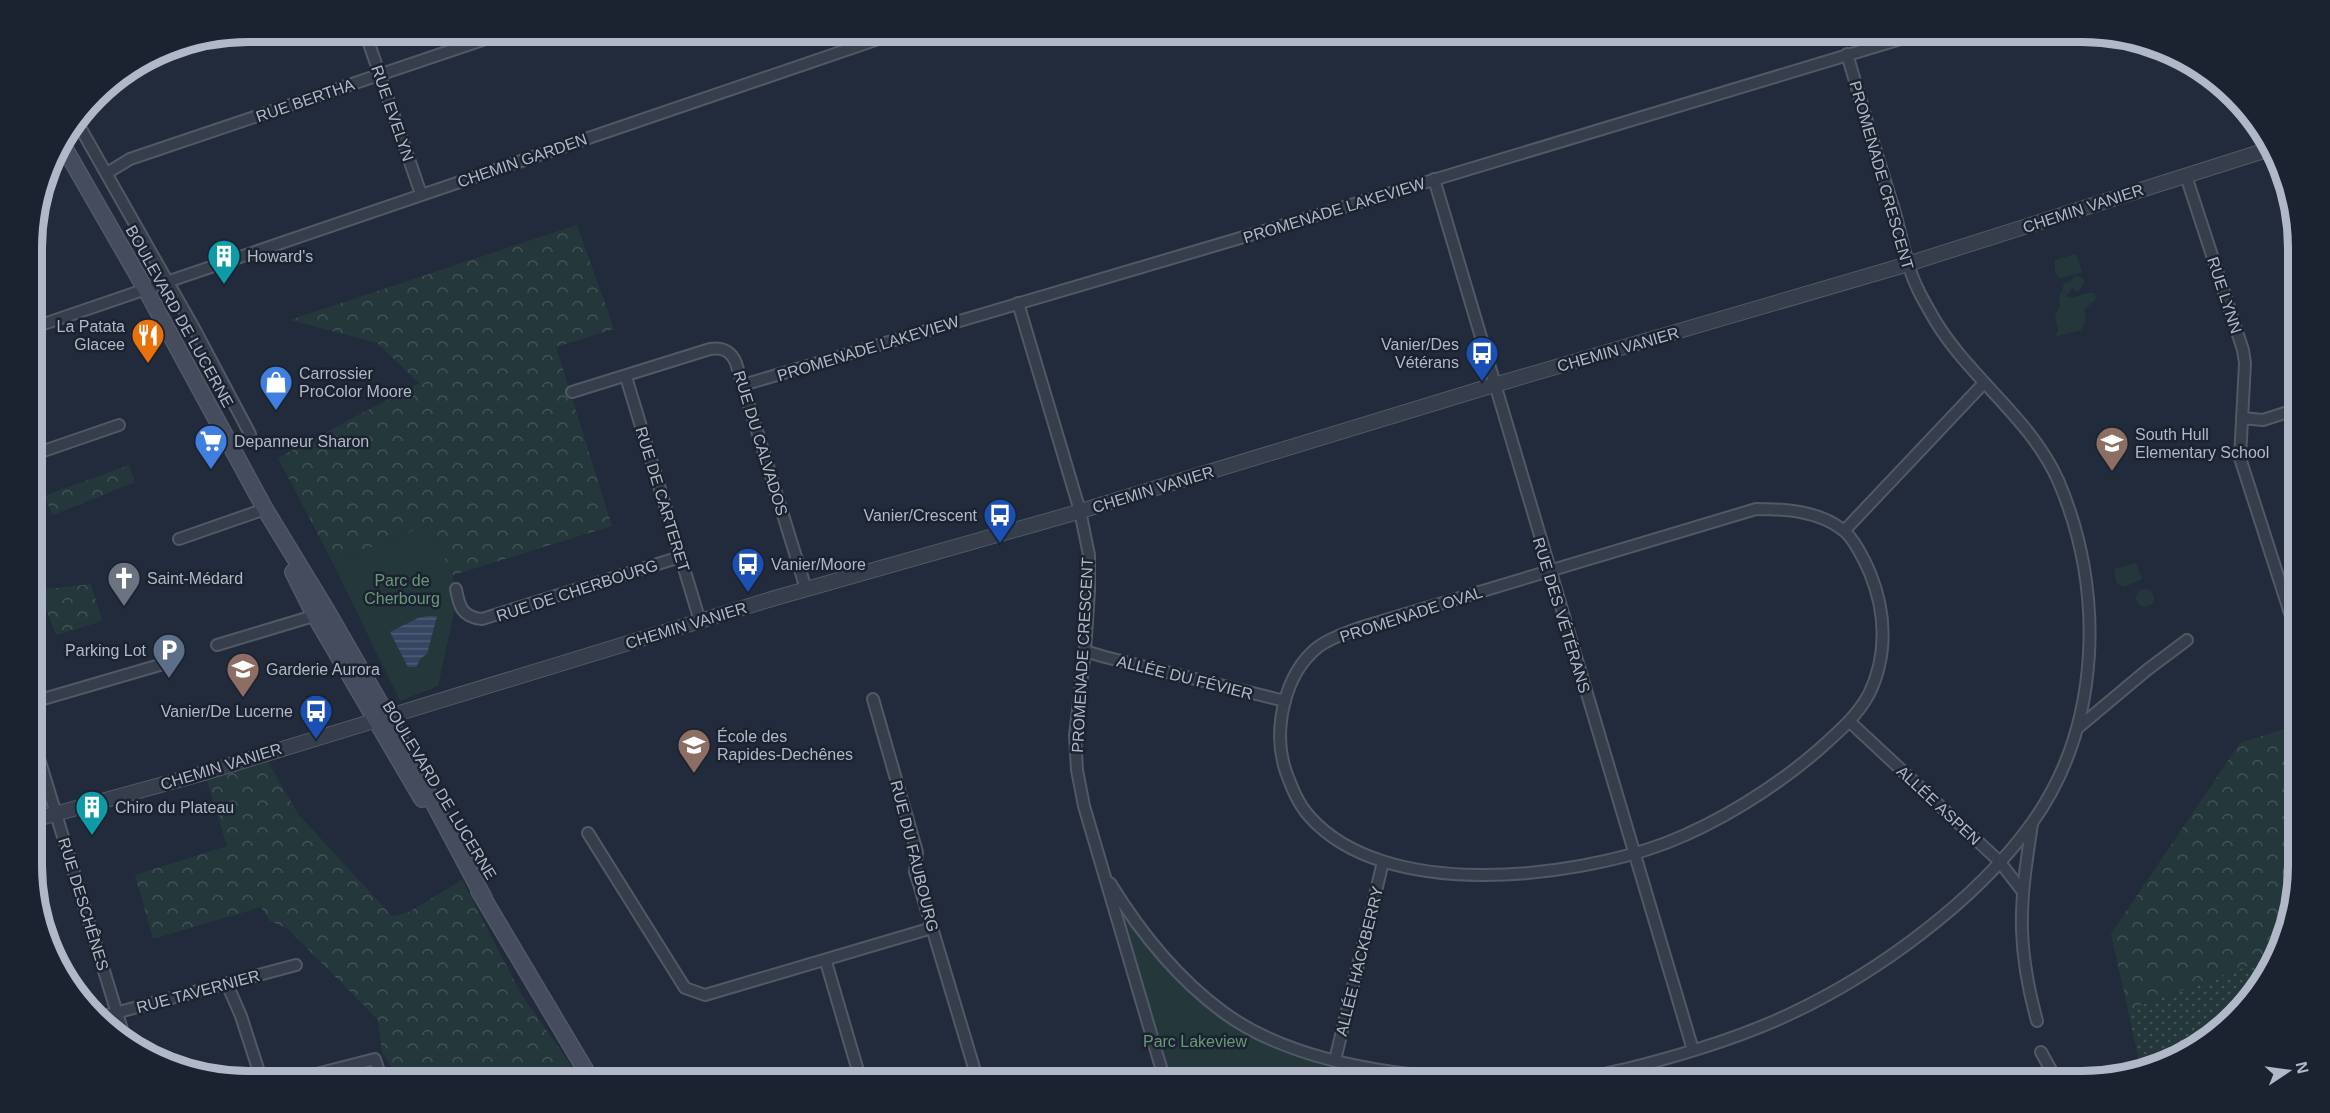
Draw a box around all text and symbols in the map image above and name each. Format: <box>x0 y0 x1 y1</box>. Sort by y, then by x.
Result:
street label: RUE EVELYN <box>368 63 417 163</box>
street label: RUE BERTHA <box>254 76 357 125</box>
street label: PROMENADE CRESCENT <box>1846 79 1917 272</box>
street label: CHEMIN GARDEN <box>455 130 589 191</box>
street label: PROMENADE LAKEVIEW <box>1241 174 1428 246</box>
street label: CHEMIN VANIER <box>2021 181 2146 236</box>
street label: BOULEVARD DE LUCERNE <box>122 222 237 410</box>
building icon: Howard's <box>206 238 242 285</box>
place label: Howard's <box>247 248 313 265</box>
street label: RUE LYNN <box>2204 255 2245 336</box>
street label: PROMENADE LAKEVIEW <box>775 312 962 384</box>
restaurant icon: La Patata Glacee <box>130 317 166 364</box>
place label: La Patata Glacee <box>57 318 125 353</box>
street label: CHEMIN VANIER <box>1555 324 1681 375</box>
bus stop icon: Vanier/Des Vétérans <box>1464 335 1500 382</box>
place label: Vanier/Des Vétérans <box>1381 336 1459 371</box>
shop icon: Carrossier ProColor Moore <box>258 364 294 411</box>
place label: Carrossier ProColor Moore <box>299 365 412 400</box>
street label: RUE DU CALVADOS <box>730 369 791 518</box>
supermarket icon: Depanneur Sharon <box>193 423 229 470</box>
street label: RUE DE CARTERET <box>632 425 693 574</box>
school or university icon: South Hull Elementary School <box>2094 425 2130 472</box>
place label: South Hull Elementary School <box>2135 426 2269 461</box>
place label: Depanneur Sharon <box>234 433 369 450</box>
street label: CHEMIN VANIER <box>1090 463 1216 516</box>
bus stop icon: Vanier/Crescent <box>982 497 1018 544</box>
place label: Vanier/Crescent <box>863 507 978 524</box>
street label: RUE DES VÉTÉRANS <box>1530 535 1594 695</box>
bus stop icon: Vanier/Moore <box>730 546 766 593</box>
street label: RUE DE CHERBOURG <box>494 556 660 625</box>
place label: Vanier/Moore <box>771 556 866 573</box>
street label: PROMENADE CRESCENT <box>1069 557 1096 753</box>
church icon: Saint-Médard <box>106 560 142 607</box>
place label: Saint-Médard <box>147 570 243 587</box>
park label: Parc de Cherbourg <box>364 572 440 607</box>
street label: PROMENADE OVAL <box>1338 583 1485 646</box>
street label: CHEMIN VANIER <box>623 599 749 652</box>
parking icon: Parking Lot <box>151 632 187 679</box>
place label: Parking Lot <box>65 642 147 659</box>
school or university icon: Garderie Aurora <box>225 651 261 698</box>
street label: ALLÉE DU FÉVIER <box>1115 651 1255 703</box>
place label: Garderie Aurora <box>266 661 380 678</box>
bus stop icon: Vanier/De Lucerne <box>298 693 334 740</box>
street label: BOULEVARD DE LUCERNE <box>379 698 500 883</box>
place label: Vanier/De Lucerne <box>161 703 293 720</box>
school or university icon: École des Rapides-Dechênes <box>676 727 712 774</box>
place label: École des Rapides-Dechênes <box>717 727 853 763</box>
street label: CHEMIN VANIER <box>158 740 284 793</box>
street label: ALLÉE ASPEN <box>1894 762 1984 848</box>
street label: RUE DU FAUBOURG <box>887 779 942 934</box>
building icon: Chiro du Plateau <box>74 789 110 836</box>
place label: Chiro du Plateau <box>115 799 234 816</box>
street label: RUE DESCHÊNES <box>55 835 113 973</box>
street label: ALLÉE HACKBERRY <box>1332 884 1386 1038</box>
street label: RUE TAVERNIER <box>135 967 262 1016</box>
park label: Parc Lakeview <box>1143 1033 1247 1050</box>
north arrow <box>2258 1041 2318 1101</box>
text: N <box>2293 1060 2312 1075</box>

